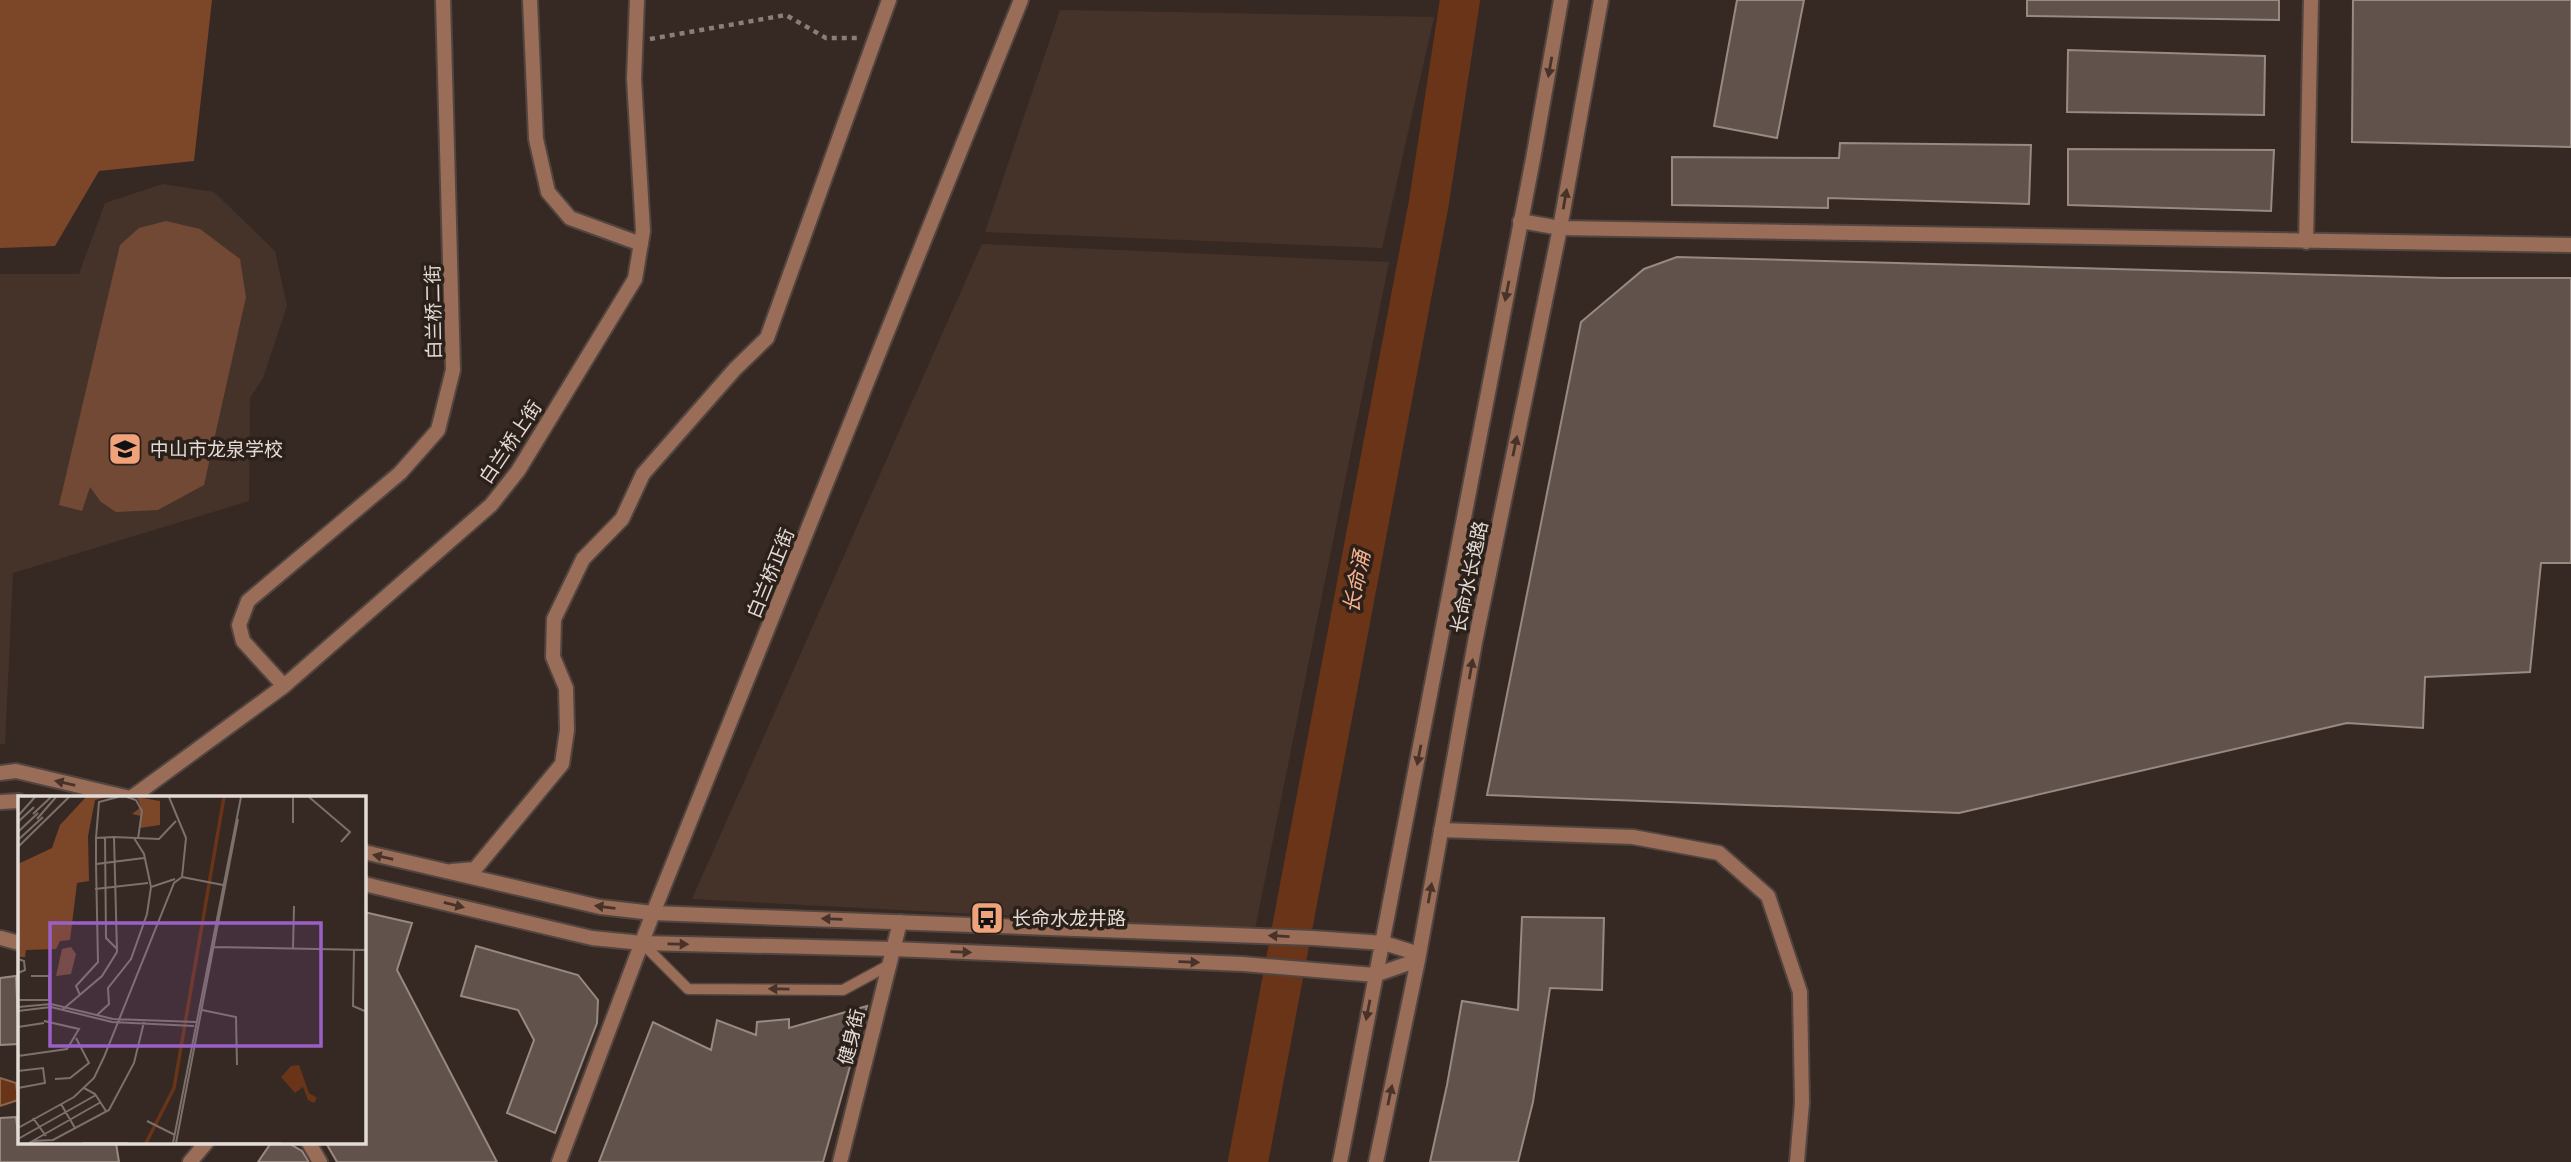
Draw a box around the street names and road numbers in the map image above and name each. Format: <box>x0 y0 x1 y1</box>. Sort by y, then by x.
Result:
street label: 白兰桥二街 <box>419 264 448 360</box>
street label: 白兰桥上街 <box>473 395 548 489</box>
street label: 长命水长逸路 <box>1444 519 1495 636</box>
street label: 白兰桥正街 <box>740 524 801 622</box>
street label: 健身街 <box>831 1006 871 1068</box>

